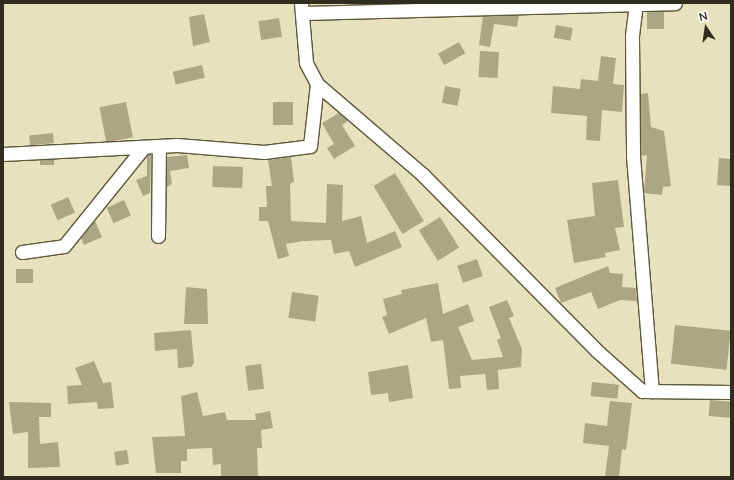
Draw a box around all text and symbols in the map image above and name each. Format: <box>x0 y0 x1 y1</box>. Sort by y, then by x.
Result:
north arrow <box>686 8 726 48</box>
text: N <box>698 9 709 23</box>

